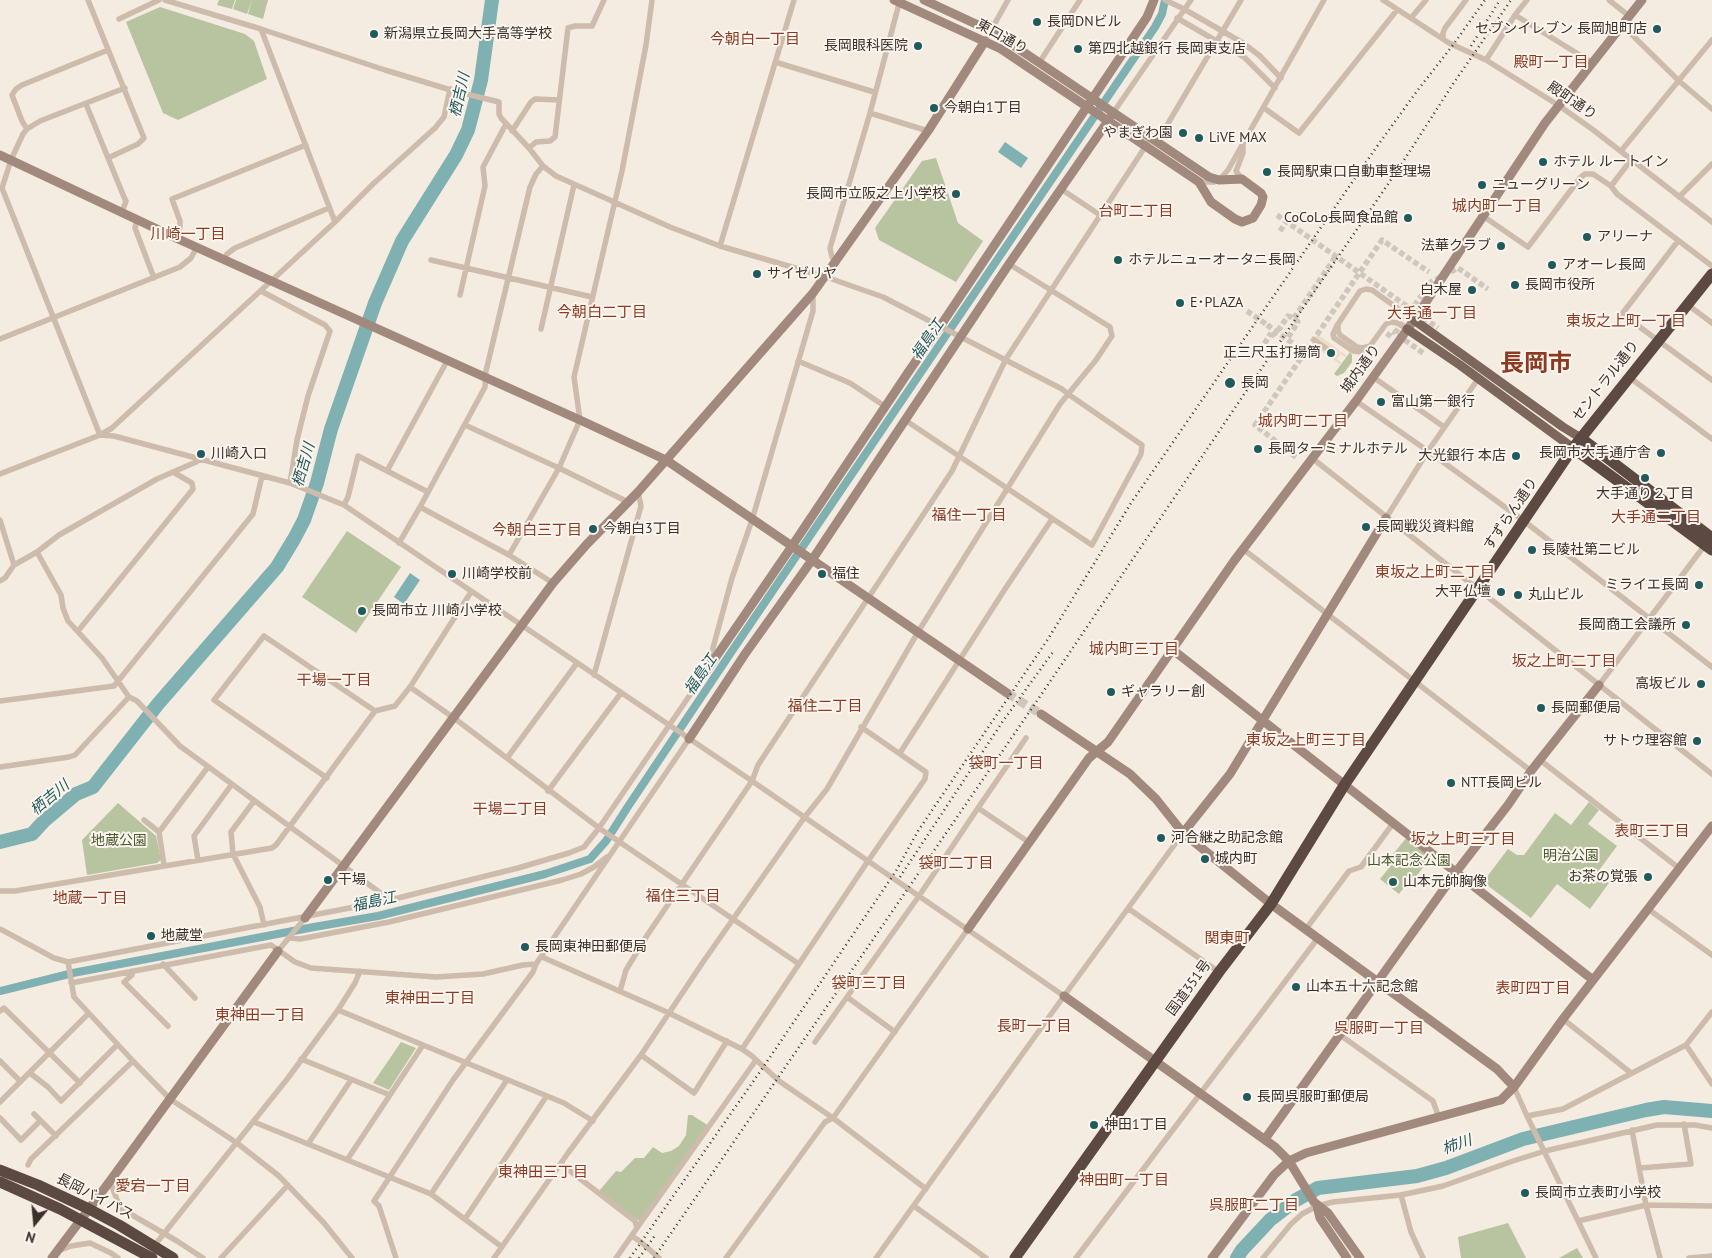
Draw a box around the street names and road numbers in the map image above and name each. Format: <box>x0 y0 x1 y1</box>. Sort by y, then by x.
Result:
street label: 東口通り <box>973 16 1031 58</box>
street label: 殿町通り <box>1544 78 1600 124</box>
street label: セントラル通り <box>1569 337 1643 425</box>
street label: 城内通り <box>1338 341 1384 397</box>
street label: すずらん通り <box>1481 474 1541 554</box>
street label: 国道351号 <box>1163 957 1215 1019</box>
street label: 長岡バイパス <box>54 1170 136 1224</box>

